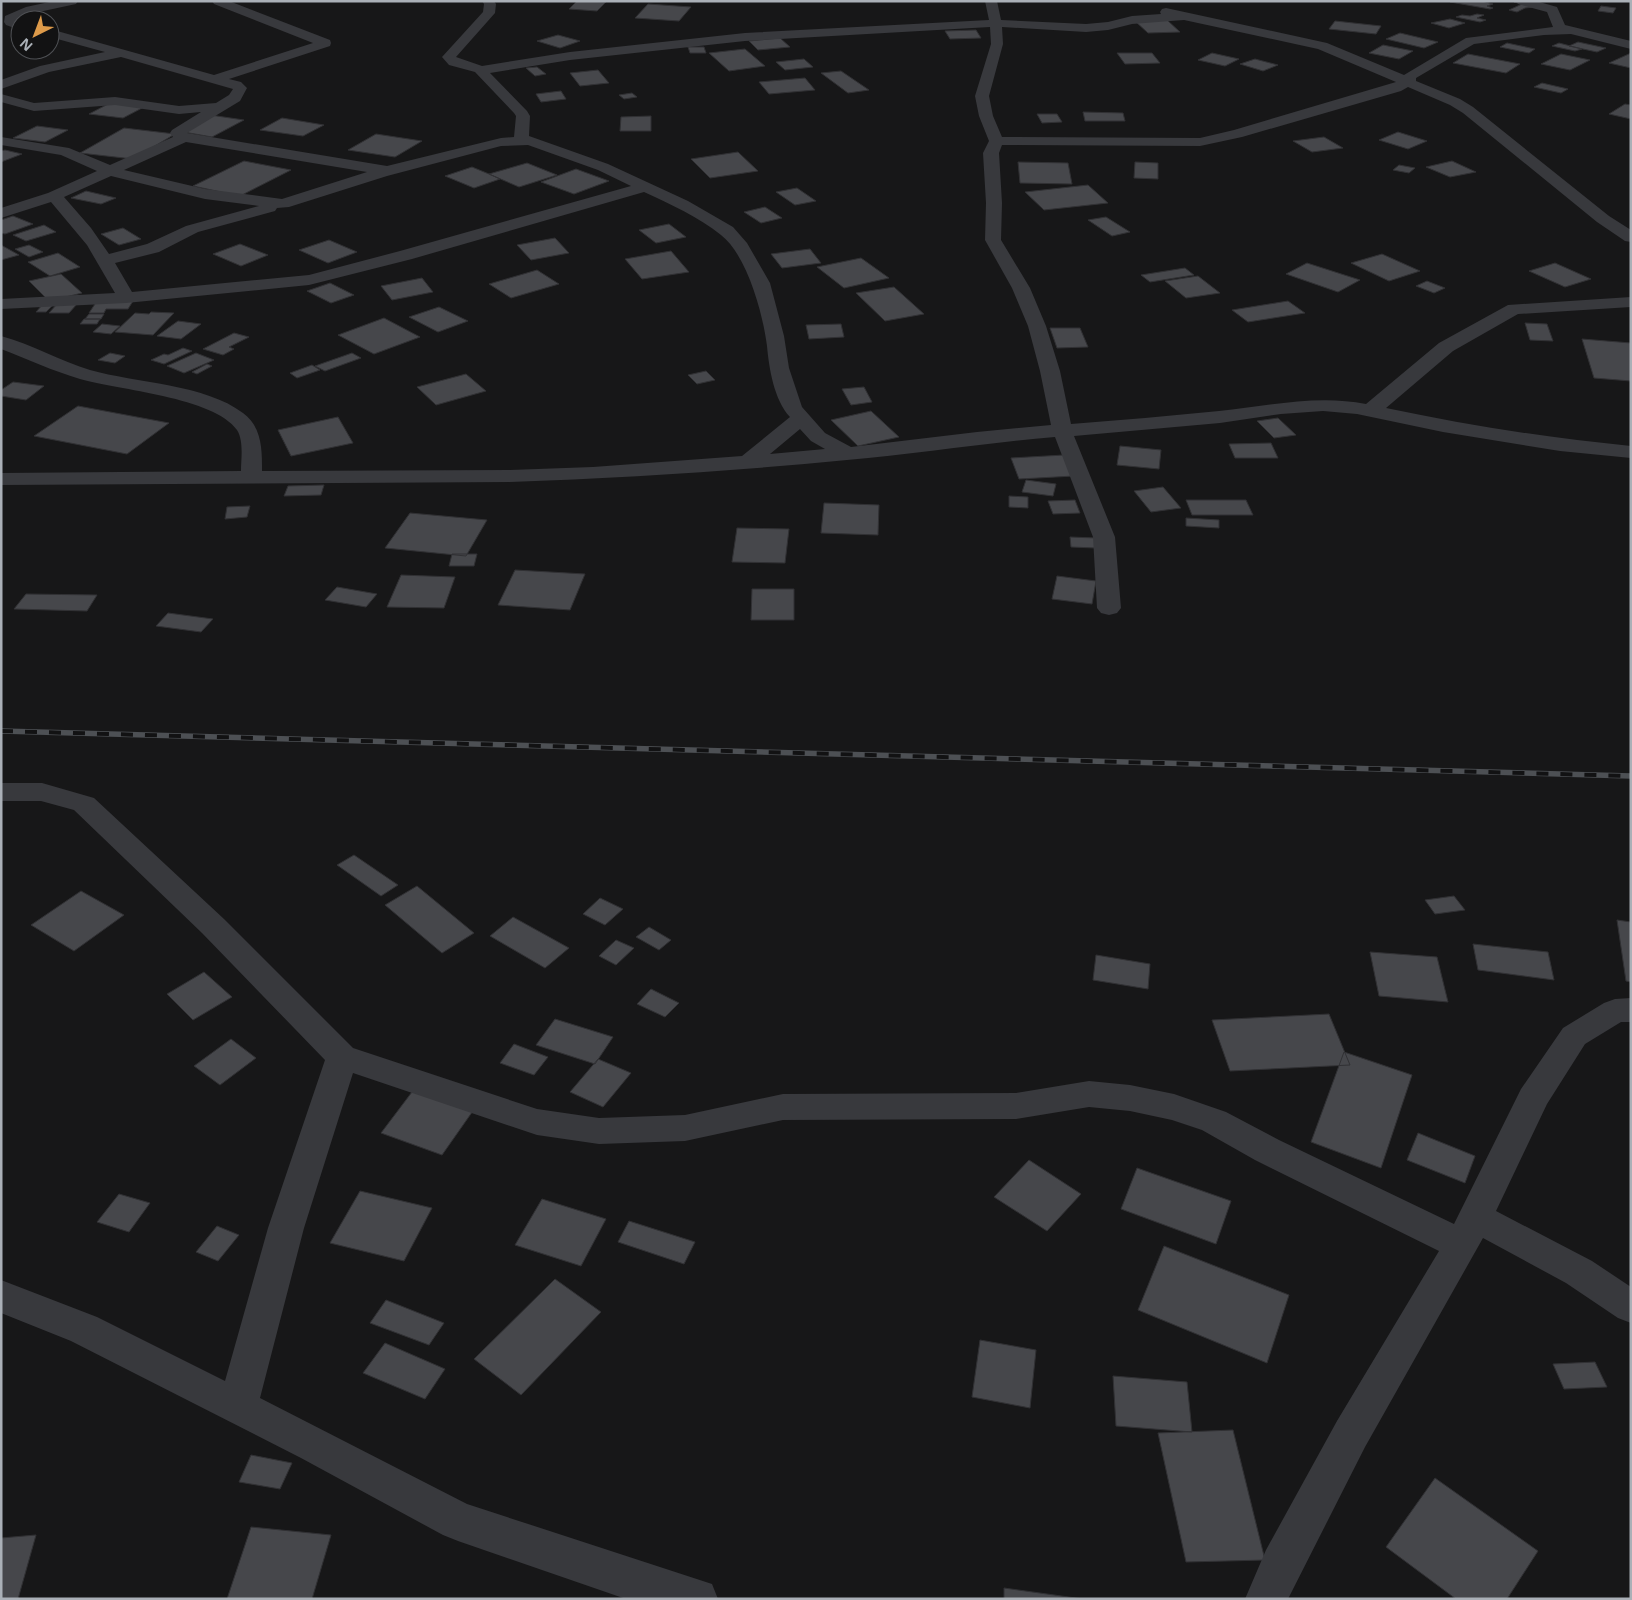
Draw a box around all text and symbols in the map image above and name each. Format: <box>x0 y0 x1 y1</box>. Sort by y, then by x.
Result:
north arrow <box>10 10 60 60</box>
text: N <box>15 34 37 56</box>

